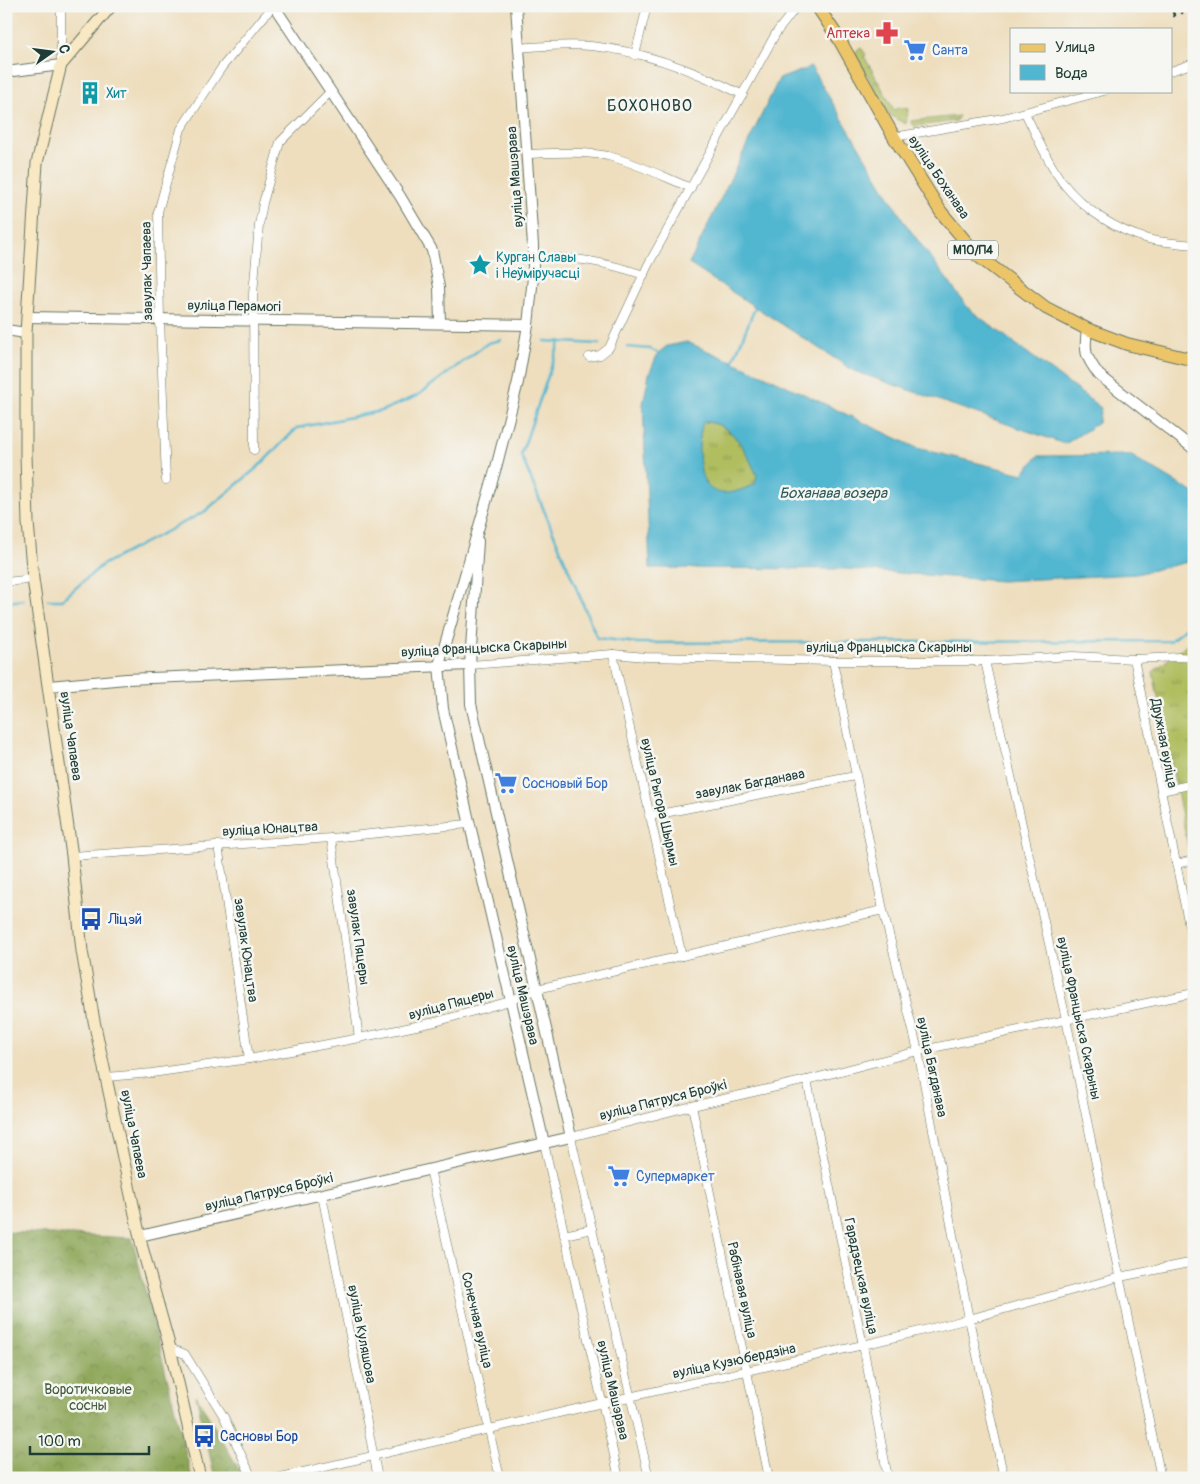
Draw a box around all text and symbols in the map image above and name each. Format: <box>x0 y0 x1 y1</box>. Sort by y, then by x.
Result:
pharmacy icon: Аптека <box>874 20 900 46</box>
place label: Аптека <box>826 25 870 42</box>
north arrow <box>28 28 78 78</box>
legend <box>1010 28 1172 92</box>
supermarket icon: Санта <box>902 37 928 63</box>
text: Улица <box>1055 38 1095 57</box>
place label: Санта <box>932 42 968 59</box>
text: С <box>55 43 74 56</box>
text: Вода <box>1055 64 1088 83</box>
building icon: Хит <box>77 80 103 106</box>
place label: Хит <box>106 85 127 102</box>
district label: БОХОНОВО <box>607 96 693 116</box>
street label: вуліца Машэрава <box>503 126 527 228</box>
street label: вуліца Боханава <box>905 132 973 222</box>
street label: завулак Чапаева <box>138 221 156 321</box>
road number: М10/П4 <box>948 240 998 260</box>
place label: Курган Славы і Неўміручасці <box>496 249 580 282</box>
place icon: Курган Славы і Неўміручасці <box>467 252 493 278</box>
street label: вуліца Перамогі <box>187 297 281 315</box>
water label: Боханава возера <box>779 484 888 503</box>
street label: вуліца Францыска Скарыны <box>401 635 567 661</box>
street label: вуліца Францыска Скарыны <box>806 639 972 656</box>
street label: вуліца Чапаева <box>56 690 86 782</box>
street label: Дружная вуліца <box>1147 696 1181 789</box>
street label: вуліца Рыгора Шырмы <box>637 736 683 868</box>
street label: завулак Багданава <box>694 765 806 803</box>
supermarket icon: Сосновый Бор <box>493 770 519 796</box>
place label: Сосновый Бор <box>522 775 608 792</box>
street label: вуліца Юнацтва <box>222 818 318 840</box>
street label: завулак Пяцеры <box>343 888 373 986</box>
street label: завулак Юнацтва <box>230 897 262 1003</box>
bus stop icon: Ліцэй <box>78 906 104 932</box>
place label: Ліцэй <box>107 911 142 928</box>
street label: вуліца Францыска Скарыны <box>1053 935 1105 1101</box>
street label: вуліца Машэрава <box>503 944 543 1046</box>
street label: вуліца Пяцеры <box>407 984 495 1024</box>
street label: вуліца Багданава <box>913 1015 951 1119</box>
street label: вуліца Пятруся Броўкі <box>598 1076 729 1124</box>
street label: вуліца Чапаева <box>117 1088 151 1180</box>
supermarket icon: Супермаркет <box>606 1163 632 1189</box>
place label: Супермаркет <box>636 1168 715 1185</box>
street label: вуліца Пятруся Броўкі <box>203 1169 335 1215</box>
street label: Гарадзецкая вуліца <box>840 1216 882 1336</box>
street label: Рабінавая вуліца <box>723 1240 761 1340</box>
street label: Сонечная вуліца <box>458 1270 496 1370</box>
street label: вуліца Куляшова <box>344 1283 380 1385</box>
street label: вуліца Машэрава <box>593 1339 633 1441</box>
street label: вуліца Кузюбердзіна <box>671 1340 797 1382</box>
park label: Воротичковые сосны <box>44 1381 132 1414</box>
bus stop icon: Сасновы Бор <box>191 1423 217 1449</box>
scale bar <box>30 1424 149 1456</box>
place label: Сасновы Бор <box>220 1428 299 1445</box>
text: 100 m <box>38 1432 81 1451</box>

